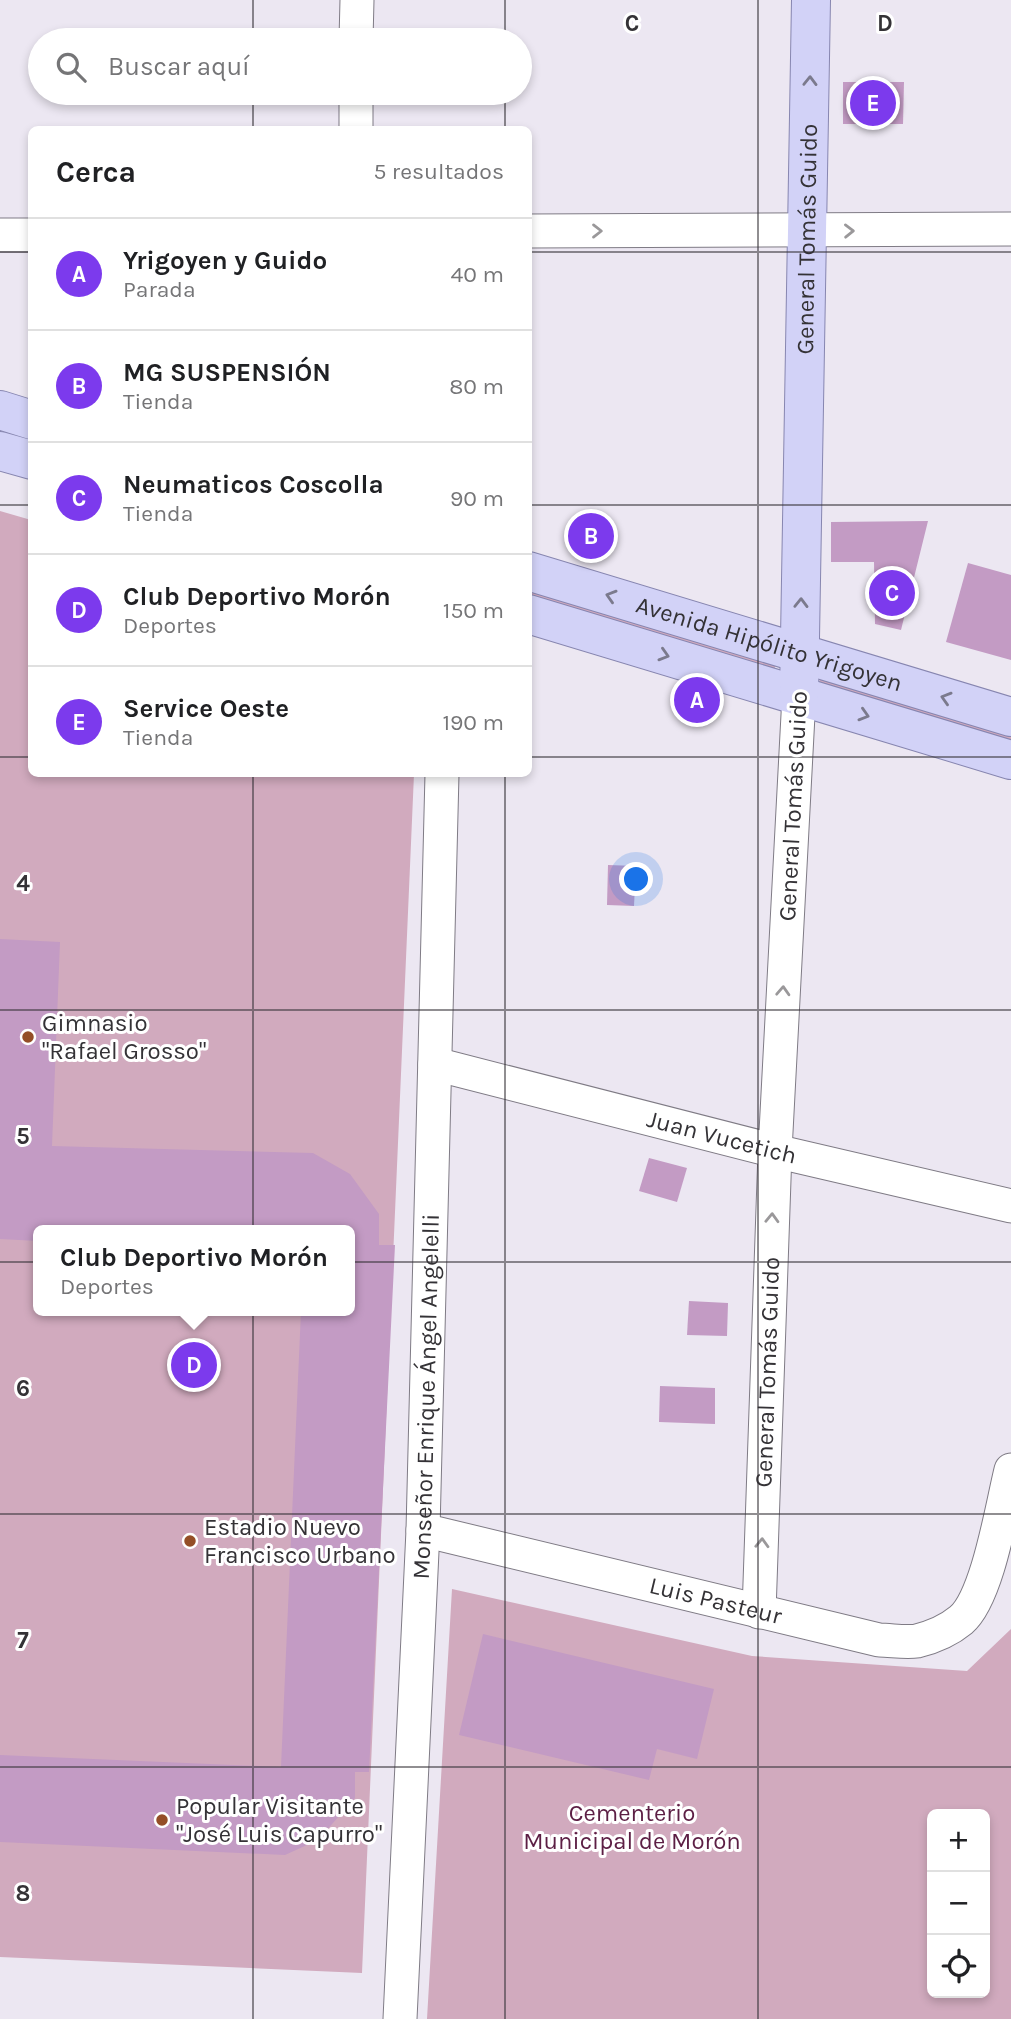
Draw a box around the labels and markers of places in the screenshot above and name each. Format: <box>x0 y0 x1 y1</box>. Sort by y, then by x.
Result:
pin: E <box>850 77 896 129</box>
pin: B <box>568 510 614 562</box>
pin: C <box>869 567 915 619</box>
pin: A <box>674 674 720 726</box>
place label: Gimnasio "Rafael Grosso" <box>42 1009 206 1065</box>
marker: Gimnasio "Rafael Grosso" <box>20 1029 36 1045</box>
pin: D <box>171 1339 217 1391</box>
place label: Estadio Nuevo Francisco Urbano <box>204 1513 396 1569</box>
marker: Estadio Nuevo Francisco Urbano <box>182 1533 198 1549</box>
place label: Popular Visitante "José Luis Capurro" <box>176 1792 382 1848</box>
marker: Popular Visitante "José Luis Capurro" <box>154 1812 170 1828</box>

